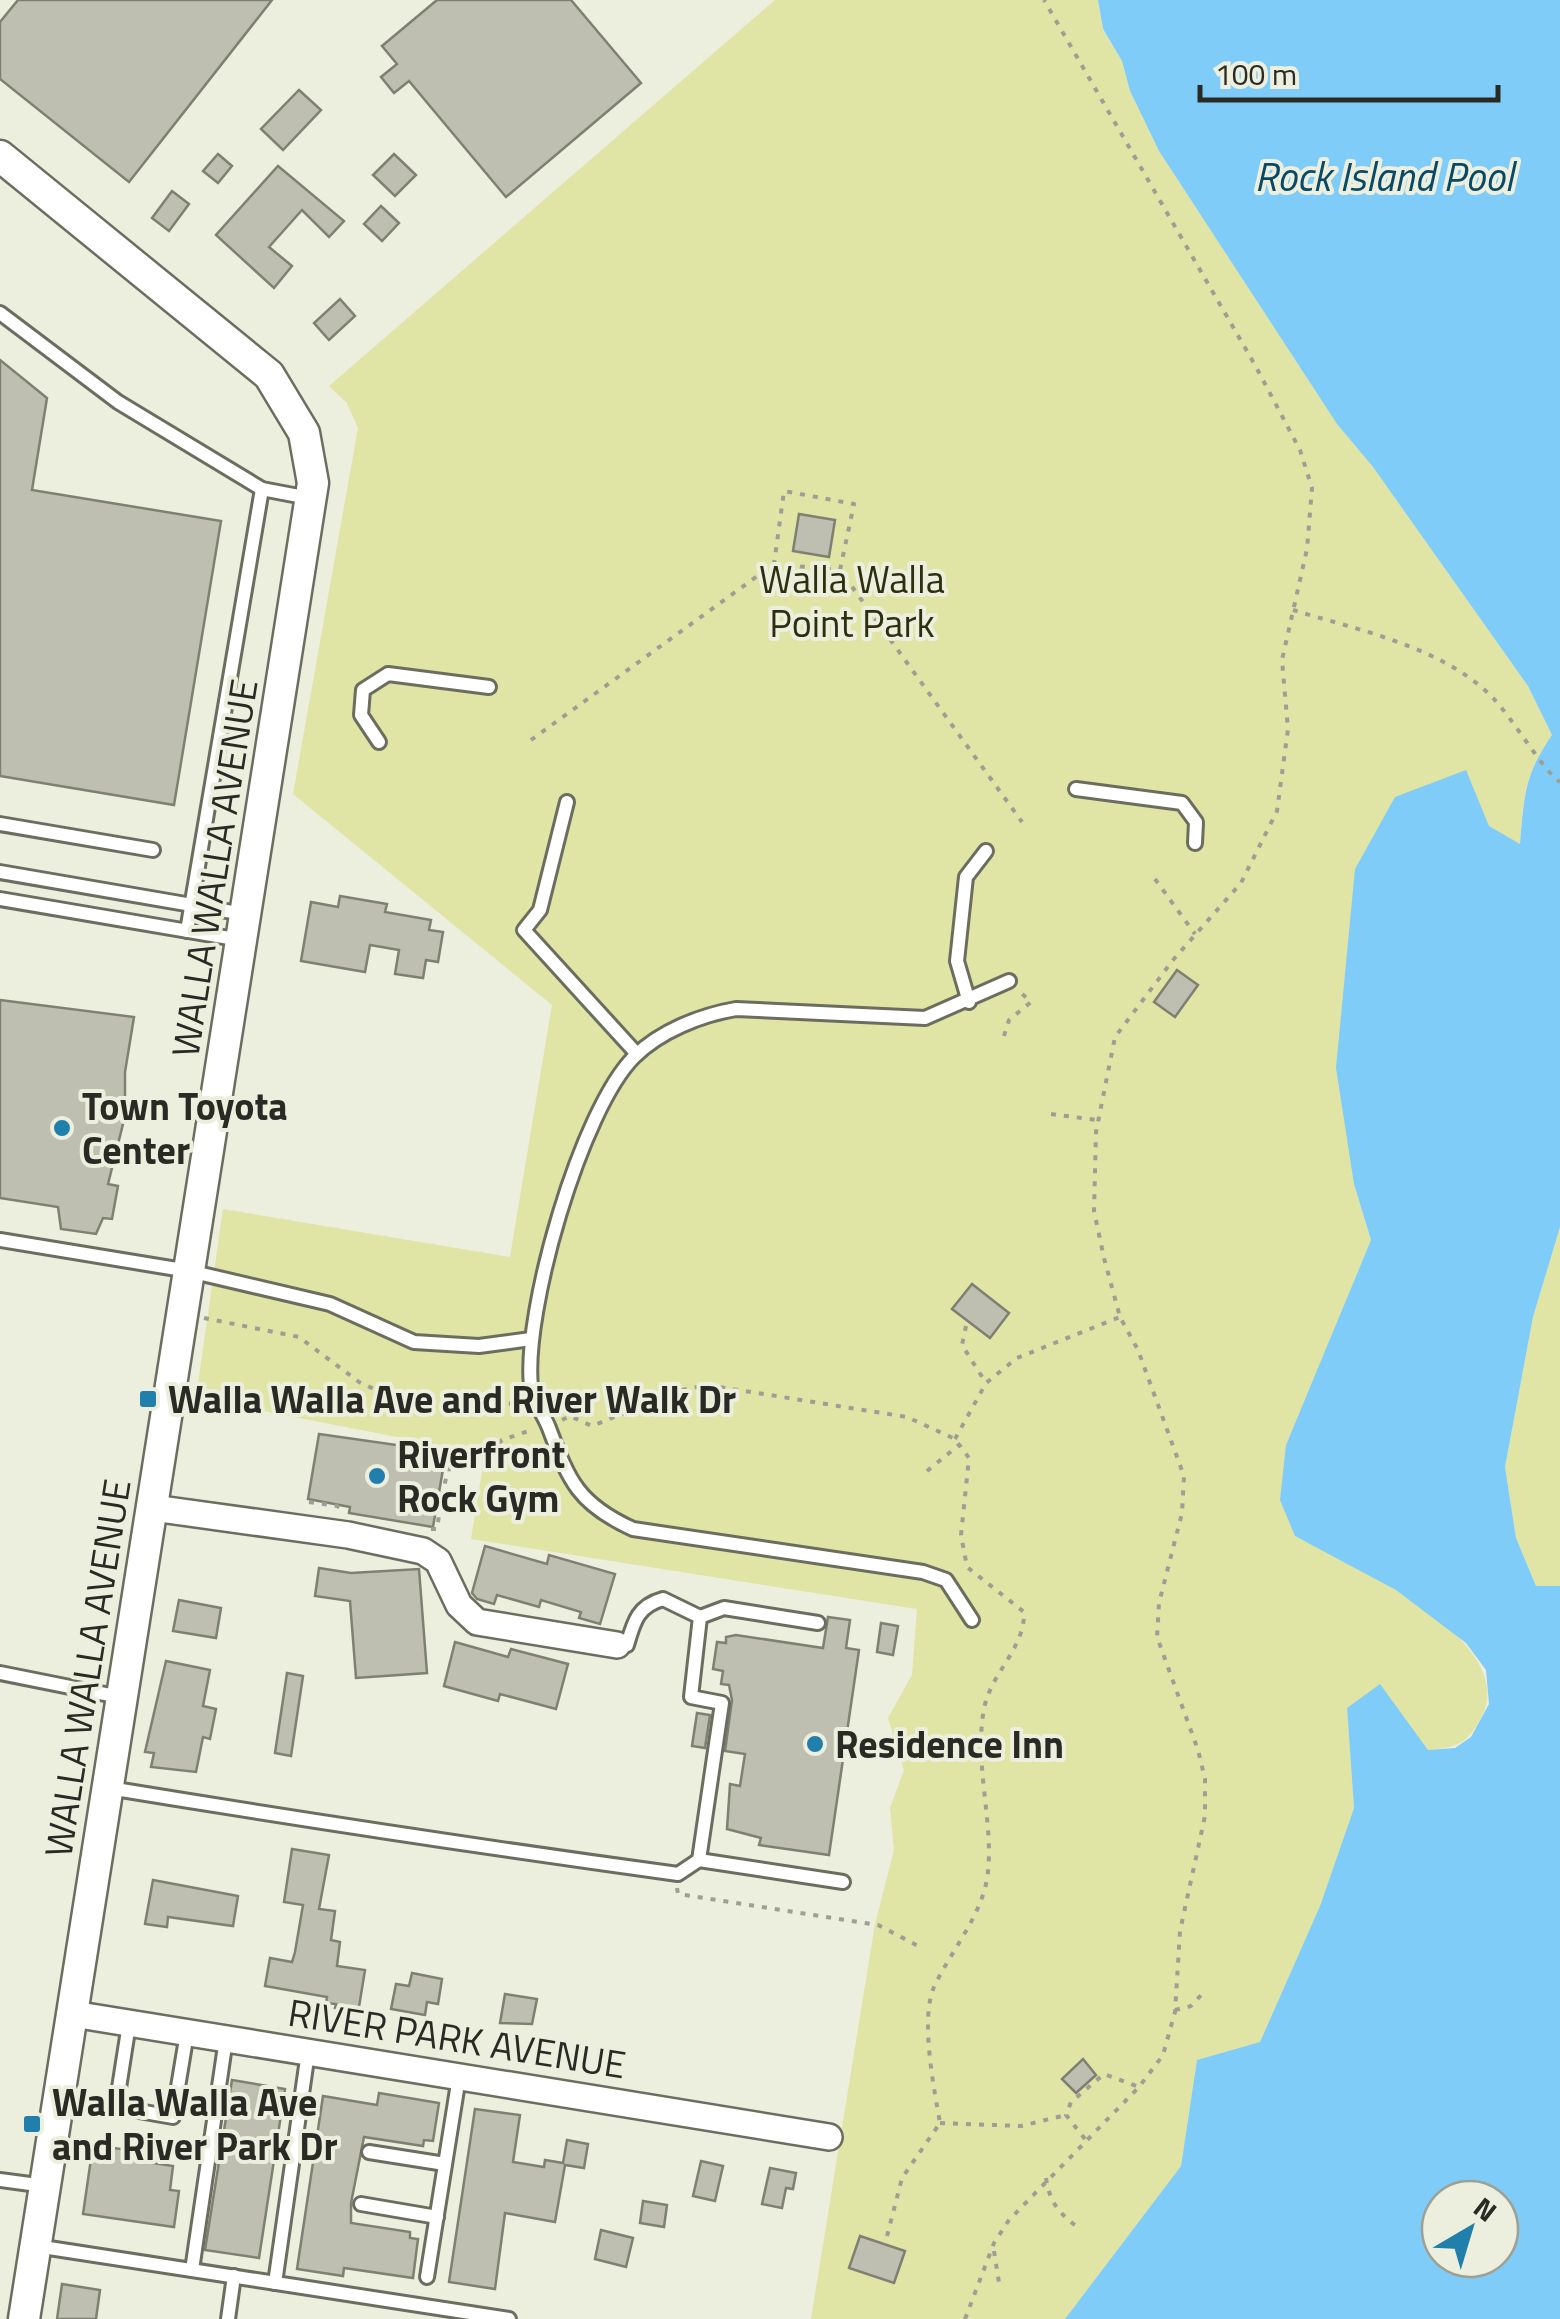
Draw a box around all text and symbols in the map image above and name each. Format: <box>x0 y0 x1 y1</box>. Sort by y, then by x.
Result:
scale bar <box>1200 40 1498 102</box>
text: 100 m <box>1215 51 1297 97</box>
water label: Rock Island Pool <box>1255 146 1518 207</box>
park label: Walla Walla Point Park <box>759 550 945 652</box>
street label: WALLA WALLA AVENUE <box>156 675 272 1061</box>
place label: Town Toyota Center <box>82 1077 288 1179</box>
marker: Town Toyota Center <box>51 1117 73 1139</box>
place label: Walla Walla Ave and River Walk Dr <box>168 1370 736 1428</box>
marker: Walla Walla Ave and River Walk Dr <box>137 1388 159 1410</box>
place label: Riverfront Rock Gym <box>397 1425 565 1527</box>
marker: Riverfront Rock Gym <box>366 1465 388 1487</box>
street label: WALLA WALLA AVENUE <box>29 1475 145 1861</box>
place label: Residence Inn <box>835 1715 1064 1773</box>
marker: Residence Inn <box>804 1733 826 1755</box>
street label: RIVER PARK AVENUE <box>284 1983 630 2093</box>
place label: Walla Walla Ave and River Park Dr <box>52 2073 338 2175</box>
marker: Walla Walla Ave and River Park Dr <box>21 2113 43 2135</box>
north arrow <box>1420 2179 1520 2279</box>
text: N <box>1465 2186 1507 2232</box>

